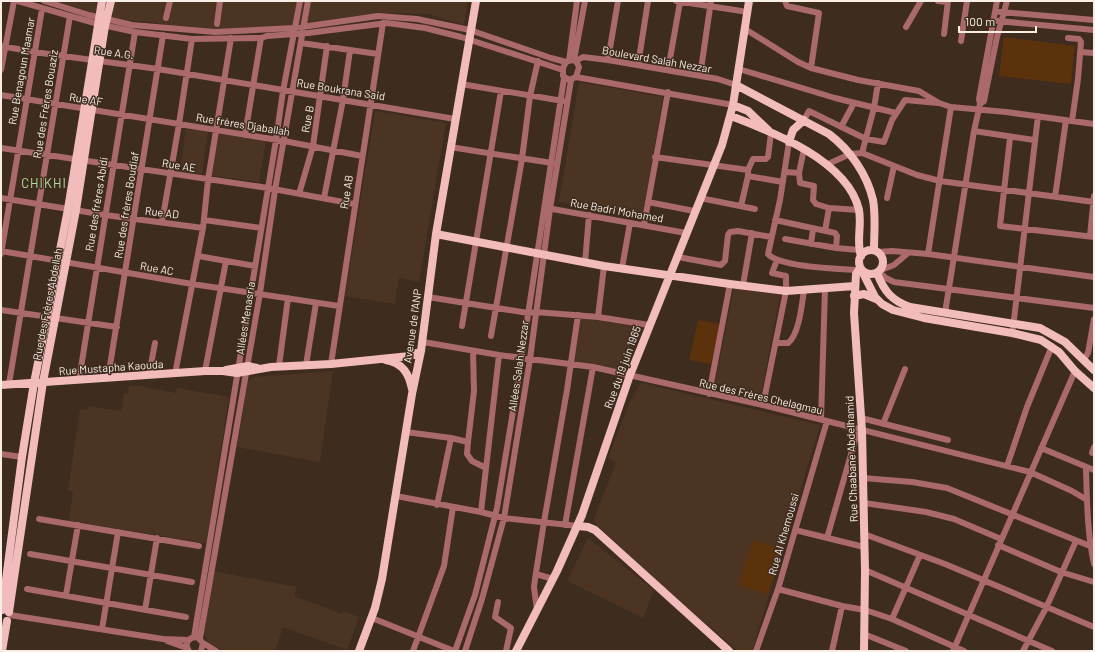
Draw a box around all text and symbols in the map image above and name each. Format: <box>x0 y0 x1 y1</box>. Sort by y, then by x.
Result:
scale bar <box>959 8 1036 34</box>
text: 100 m <box>965 14 995 28</box>
street label: Rue Benagoun Maamar <box>5 16 37 126</box>
street label: Rue A.G. <box>93 43 135 61</box>
street label: Boulevard Salah Nezzar <box>601 43 713 75</box>
street label: Rue des Frères Bouaziz <box>30 49 60 159</box>
street label: Rue Boukrana Said <box>296 76 386 102</box>
street label: Rue AF <box>68 90 104 108</box>
street label: Rue B <box>298 104 316 134</box>
street label: Rue frères Djaballah <box>195 110 291 138</box>
street label: Rue des frères Boudiaf <box>111 151 141 259</box>
street label: Rue des frères Abidi <box>82 156 110 252</box>
street label: Rue AE <box>161 156 197 174</box>
street label: Rue AB <box>337 174 355 210</box>
district label: CHIKHI <box>21 175 67 191</box>
street label: Rue Badri Mohamed <box>569 195 665 225</box>
street label: Rue AD <box>144 203 180 221</box>
street label: Rue des Frères Abdellah <box>30 247 64 361</box>
street label: Rue AC <box>139 259 175 277</box>
street label: Allées Menasria <box>233 281 257 355</box>
street label: Avenue de l'ANP <box>400 287 424 364</box>
street label: Allées Salah Nezzar <box>505 320 531 412</box>
street label: Rue du 19 juin 1965 <box>601 324 643 410</box>
street label: Rue Mustapha Kaouda <box>58 357 164 377</box>
street label: Rue des Frères Chelagmau <box>698 375 824 417</box>
street label: Rue Chaabane Abdelhamid <box>842 396 860 522</box>
street label: Rue Al Khemoussi <box>765 491 801 576</box>

